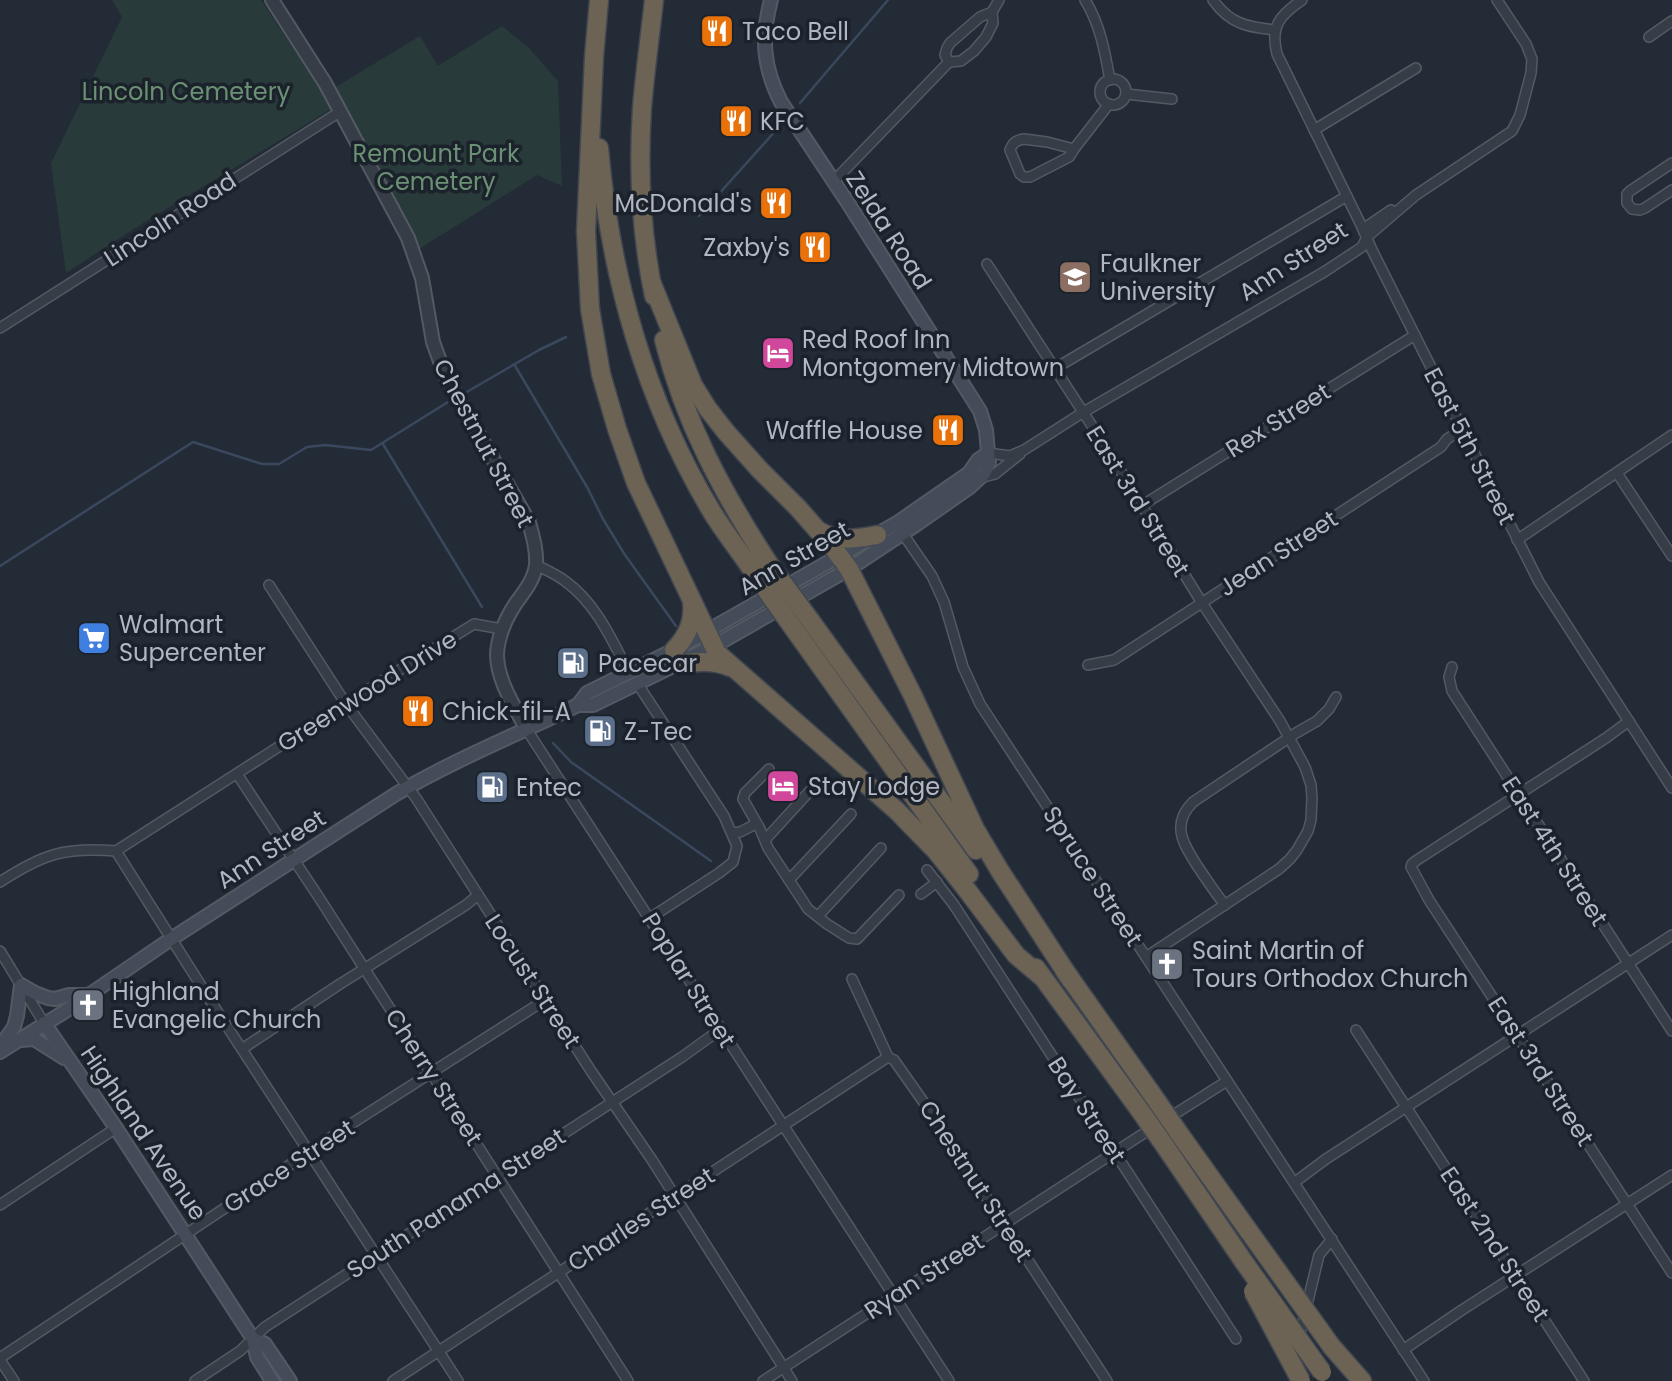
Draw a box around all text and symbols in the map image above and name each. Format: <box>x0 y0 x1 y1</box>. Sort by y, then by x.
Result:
restaurant icon: Taco Bell <box>698 12 736 50</box>
place label: Taco Bell <box>742 15 849 48</box>
park label: Lincoln Cemetery <box>82 75 291 108</box>
restaurant icon: KFC <box>717 102 755 140</box>
place label: KFC <box>760 105 805 138</box>
park label: Remount Park Cemetery <box>353 137 520 198</box>
street label: Lincoln Road <box>97 164 243 274</box>
street label: Zelda Road <box>838 164 940 296</box>
restaurant icon: McDonald's <box>757 184 795 222</box>
place label: McDonald's <box>614 187 752 220</box>
street label: Ann Street <box>1232 214 1354 308</box>
restaurant icon: Zaxby's <box>796 228 834 266</box>
place label: Zaxby's <box>703 231 790 264</box>
place label: Faulkner University <box>1100 247 1216 308</box>
school or university icon: Faulkner University <box>1056 258 1094 296</box>
place label: Red Roof Inn Montgomery Midtown <box>802 323 1064 384</box>
hotel icon: Red Roof Inn Montgomery Midtown <box>759 334 797 372</box>
street label: Chestnut Street <box>426 353 542 533</box>
street label: East 5th Street <box>1416 362 1524 530</box>
street label: Rex Street <box>1219 375 1337 465</box>
restaurant icon: Waffle House <box>929 411 967 449</box>
place label: Waffle House <box>766 414 923 447</box>
street label: East 3rd Street <box>1078 419 1198 583</box>
street label: Jean Street <box>1212 502 1344 604</box>
street label: Ann Street <box>732 513 856 603</box>
place label: Walmart Supercenter <box>119 608 266 669</box>
supermarket icon: Walmart Supercenter <box>75 619 113 657</box>
street label: Greenwood Drive <box>271 622 463 760</box>
fuel station icon: Pacecar <box>554 644 592 682</box>
place label: Pacecar <box>598 647 697 680</box>
restaurant icon: Chick-fil-A <box>399 692 437 730</box>
place label: Chick-fil-A <box>442 695 571 728</box>
fuel station icon: Z-Tec <box>581 712 619 750</box>
place label: Z-Tec <box>624 715 693 748</box>
hotel icon: Stay Lodge <box>764 767 802 805</box>
fuel station icon: Entec <box>473 768 511 806</box>
place label: Stay Lodge <box>808 770 940 803</box>
street label: East 4th Street <box>1494 770 1616 932</box>
place label: Entec <box>516 771 582 804</box>
street label: Spruce Street <box>1035 800 1151 952</box>
street label: Ann Street <box>210 802 332 896</box>
street label: Poplar Street <box>634 906 744 1054</box>
street label: Locust Street <box>477 908 589 1054</box>
place label: Saint Martin of Tours Orthodox Church <box>1192 934 1468 995</box>
church icon: Saint Martin of Tours Orthodox Church <box>1148 945 1186 983</box>
place label: Highland Evangelic Church <box>112 975 321 1036</box>
church icon: Highland Evangelic Church <box>69 986 107 1024</box>
street label: East 3rd Street <box>1480 990 1602 1152</box>
street label: Cherry Street <box>377 1002 491 1152</box>
street label: Highland Avenue <box>73 1039 215 1227</box>
street label: Bay Street <box>1040 1050 1134 1170</box>
street label: Chestnut Street <box>911 1094 1041 1268</box>
street label: Grace Street <box>217 1111 361 1221</box>
street label: South Panama Street <box>340 1120 572 1286</box>
street label: Charles Street <box>561 1159 721 1279</box>
street label: East 2nd Street <box>1433 1160 1557 1328</box>
street label: Ryan Street <box>858 1225 990 1327</box>

